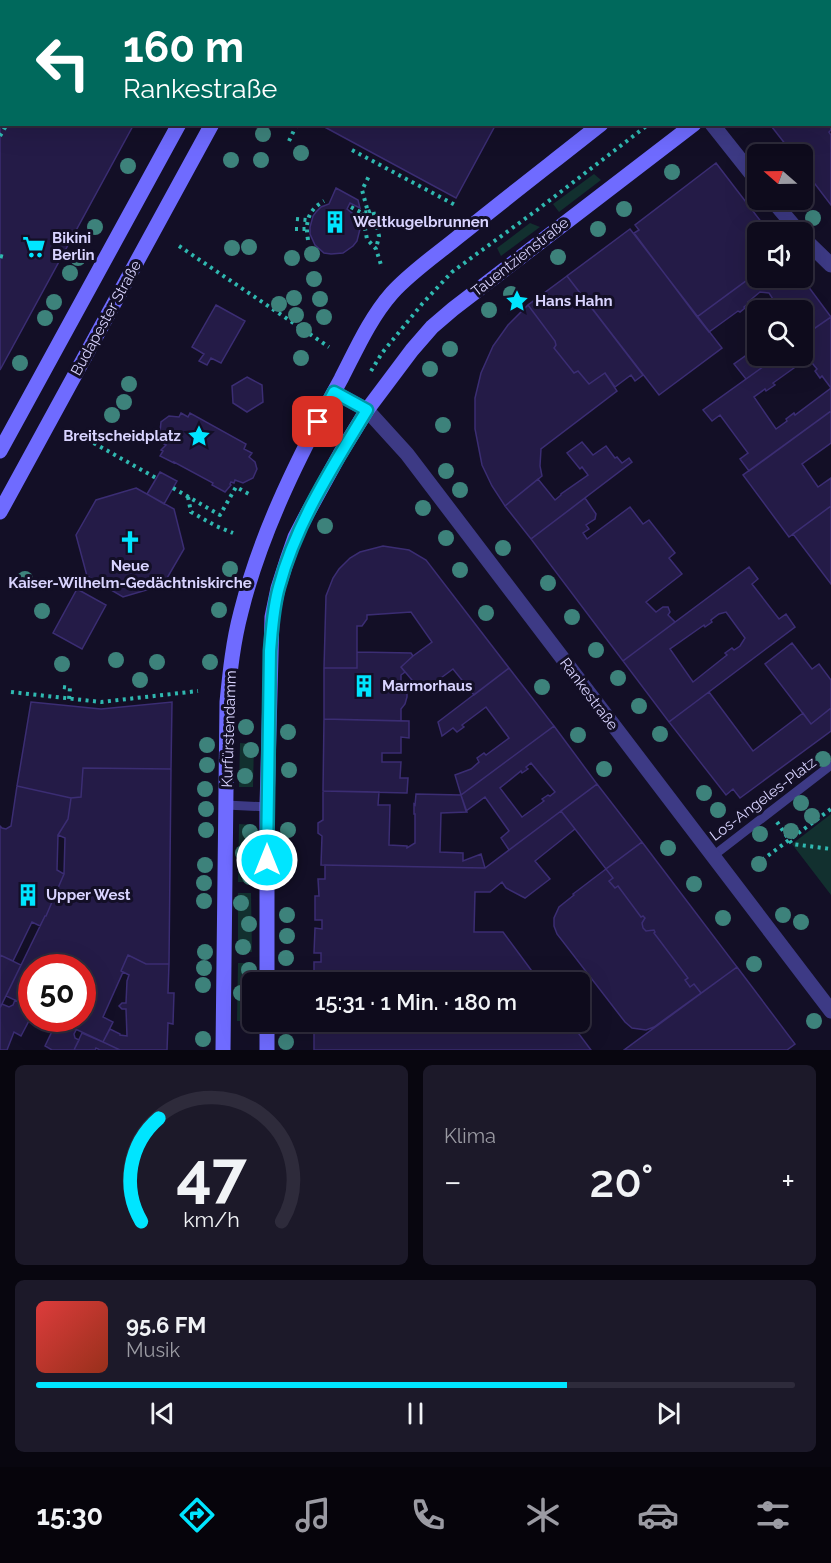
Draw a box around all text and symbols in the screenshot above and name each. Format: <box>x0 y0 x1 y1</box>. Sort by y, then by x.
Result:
text: 160 m <box>123 23 244 72</box>
icon: left <box>24 24 102 102</box>
text: Rankestraße <box>123 73 277 104</box>
north arrow <box>747 144 813 210</box>
map controls <box>747 144 813 366</box>
building icon: Weltkugelbrunnen <box>322 209 348 235</box>
place label: Weltkugelbrunnen <box>353 213 489 231</box>
street label: Tauentzienstraße <box>468 213 572 300</box>
button: sound <box>747 222 813 288</box>
place label: Bikini Berlin <box>52 229 95 264</box>
supermarket icon: Bikini Berlin <box>21 234 47 260</box>
street label: Budapester Straße <box>67 257 145 379</box>
place icon: Hans Hahn <box>504 288 530 314</box>
place label: Hans Hahn <box>535 292 613 310</box>
button: search <box>747 300 813 366</box>
pin <box>292 396 343 447</box>
icon: arrive <box>301 405 334 438</box>
place icon: Breitscheidplatz <box>186 423 212 449</box>
place label: Breitscheidplatz <box>63 427 181 445</box>
church icon: Neue Kaiser-Wilhelm-Gedächtniskirche <box>117 529 143 555</box>
place label: Neue Kaiser-Wilhelm-Gedächtniskirche <box>8 557 252 592</box>
street label: Rankestraße <box>556 654 622 734</box>
street label: Kurfürstendamm <box>218 670 240 788</box>
building icon: Marmorhaus <box>351 673 377 699</box>
place label: Marmorhaus <box>382 677 473 695</box>
street label: Los-Angeles-Platz <box>706 753 820 845</box>
position arrow <box>235 828 299 892</box>
building icon: Upper West <box>15 882 41 908</box>
place label: Upper West <box>46 886 131 904</box>
speed limit sign: 50 <box>18 954 96 1032</box>
text: 15:31 · 1 Min. · 180 m <box>315 989 517 1015</box>
text: Klima <box>444 1124 496 1148</box>
text: 47 <box>176 1137 248 1211</box>
text: 20° <box>590 1155 654 1208</box>
text: − <box>444 1162 462 1201</box>
text: + <box>781 1162 795 1201</box>
text: km/h <box>183 1207 240 1232</box>
text: 95.6 FM <box>126 1312 206 1338</box>
text: Musik <box>126 1338 180 1362</box>
icon: previous <box>146 1397 179 1430</box>
icon: pause <box>399 1397 432 1430</box>
icon: next <box>652 1397 685 1430</box>
icon: directions <box>176 1494 218 1536</box>
icon: music <box>292 1494 334 1536</box>
icon: phone <box>407 1494 449 1536</box>
icon: climate <box>522 1494 564 1536</box>
icon: car <box>637 1494 679 1536</box>
icon: filters <box>752 1494 794 1536</box>
text: 15:30 <box>37 1500 103 1531</box>

